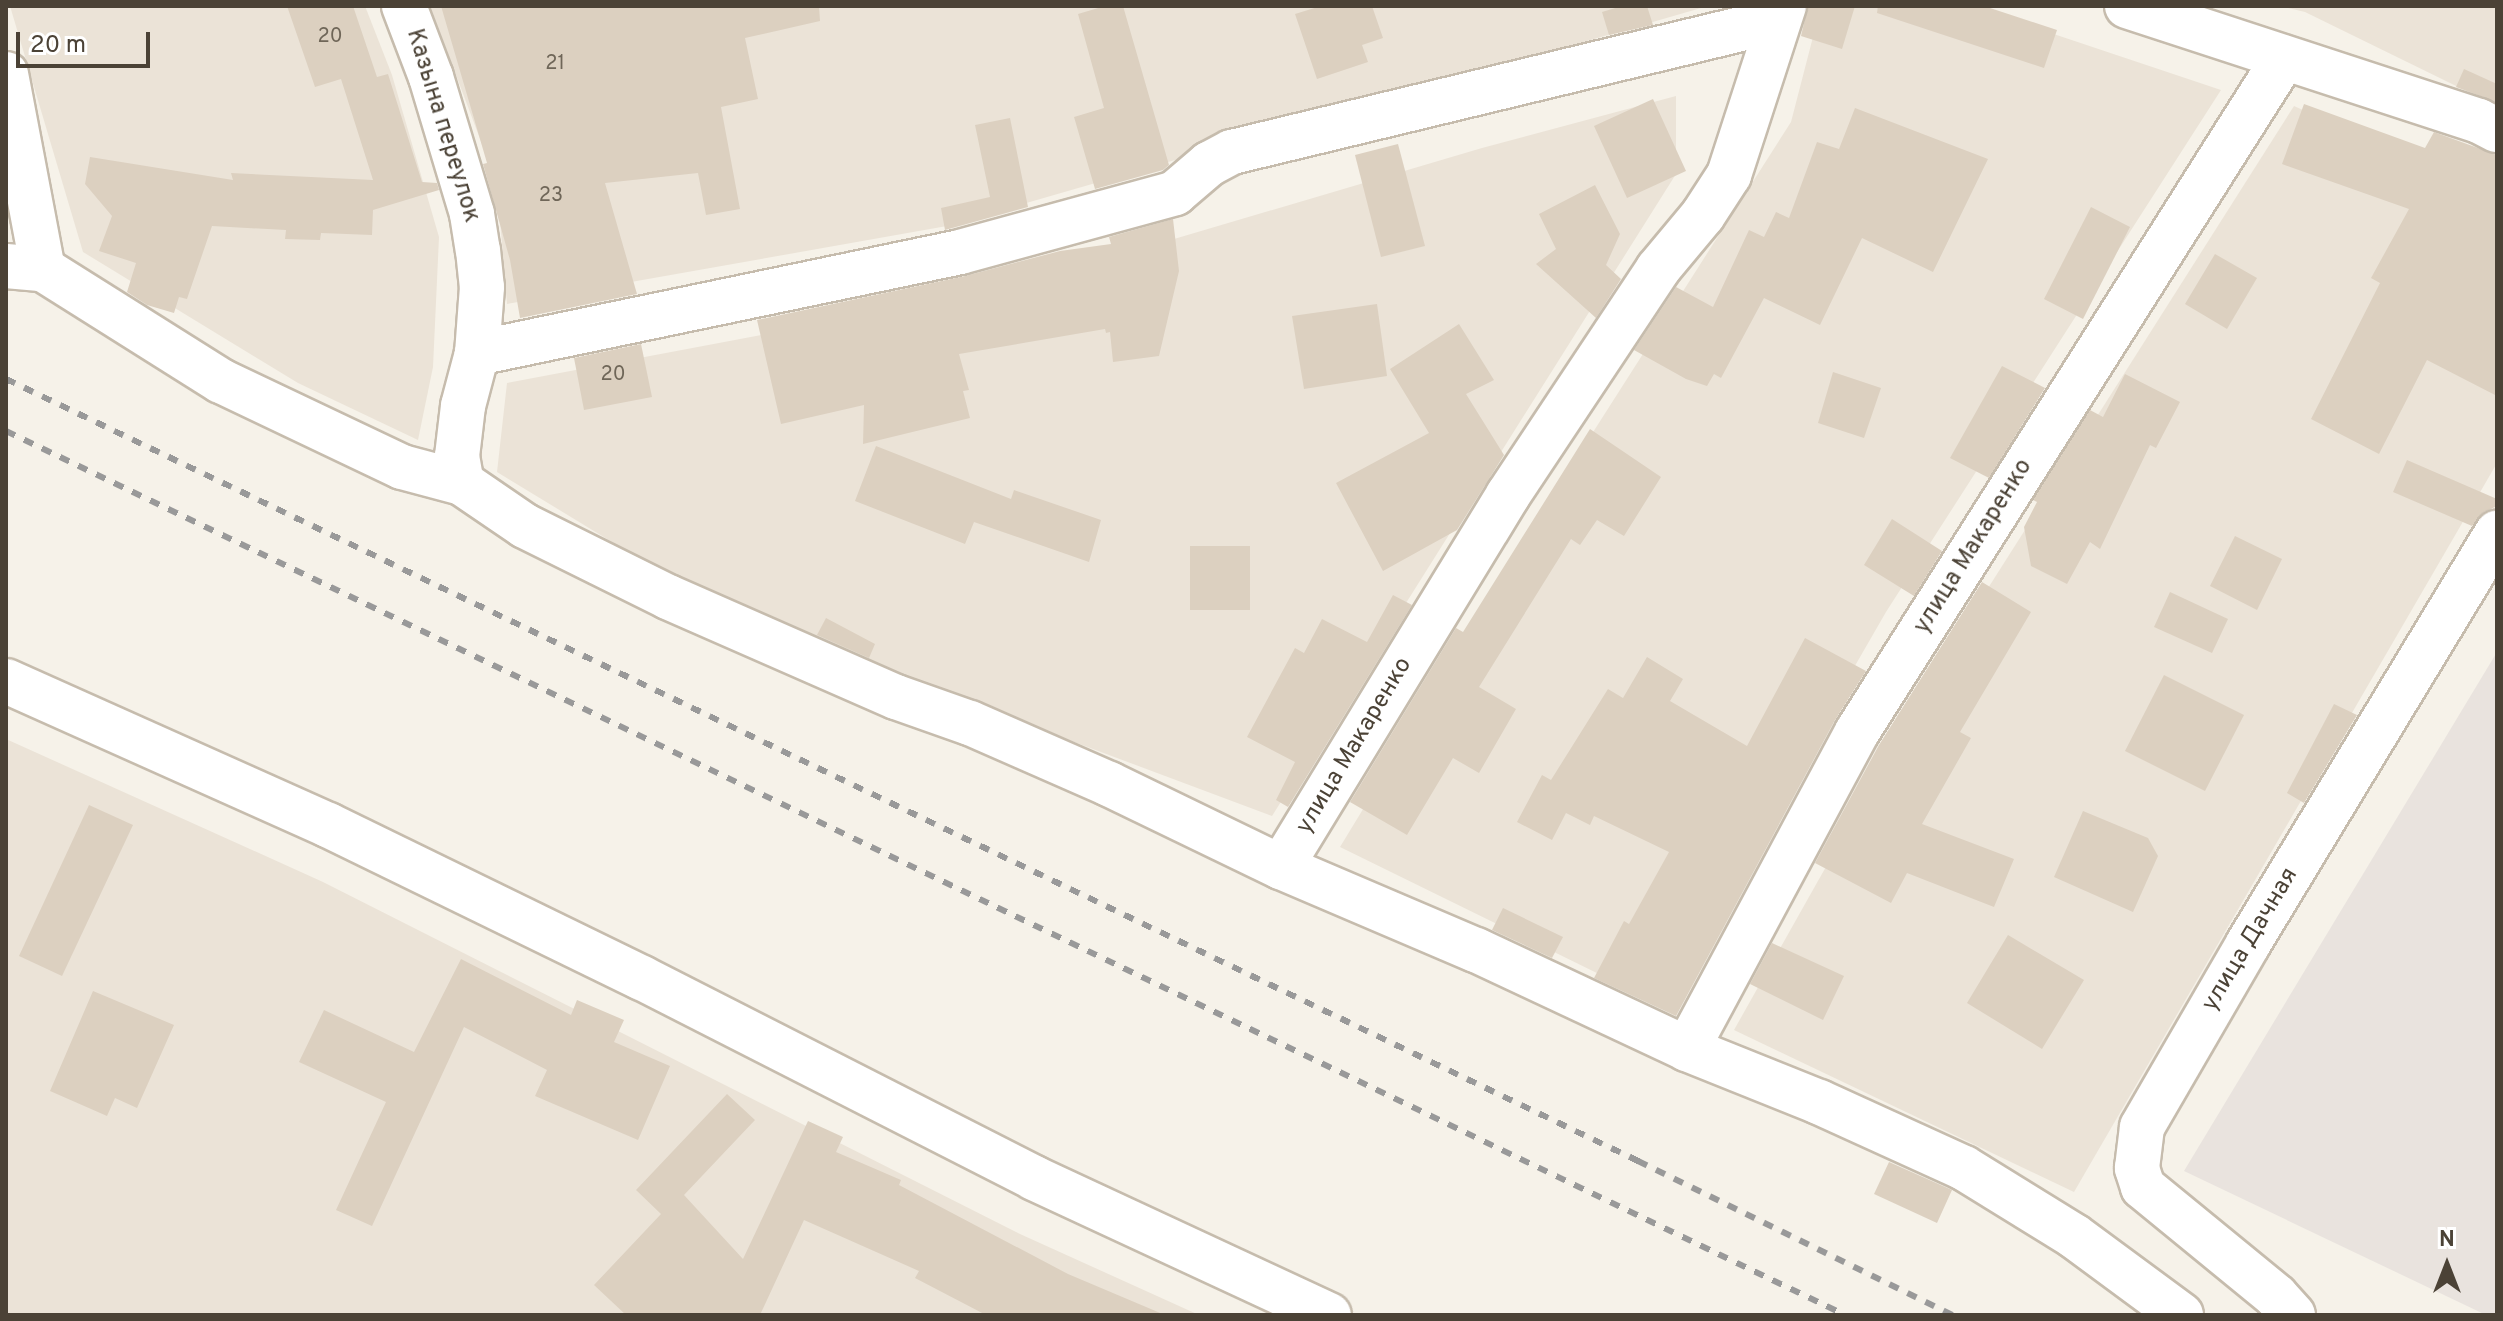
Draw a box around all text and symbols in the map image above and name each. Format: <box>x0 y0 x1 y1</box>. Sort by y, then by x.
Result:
scale bar <box>20 16 154 66</box>
house number: 20 <box>317 25 343 49</box>
street label: Казына переулок <box>399 26 485 226</box>
text: 20 m <box>30 31 86 61</box>
house number: 21 <box>545 52 565 76</box>
house number: 23 <box>539 184 563 208</box>
house number: 20 <box>600 363 626 387</box>
street label: улица Макаренко <box>1909 454 2039 640</box>
street label: улица Макаренко <box>1291 653 1419 839</box>
street label: улица Дачная <box>2197 863 2305 1017</box>
north arrow <box>2407 1225 2487 1305</box>
text: N <box>2439 1227 2455 1254</box>

